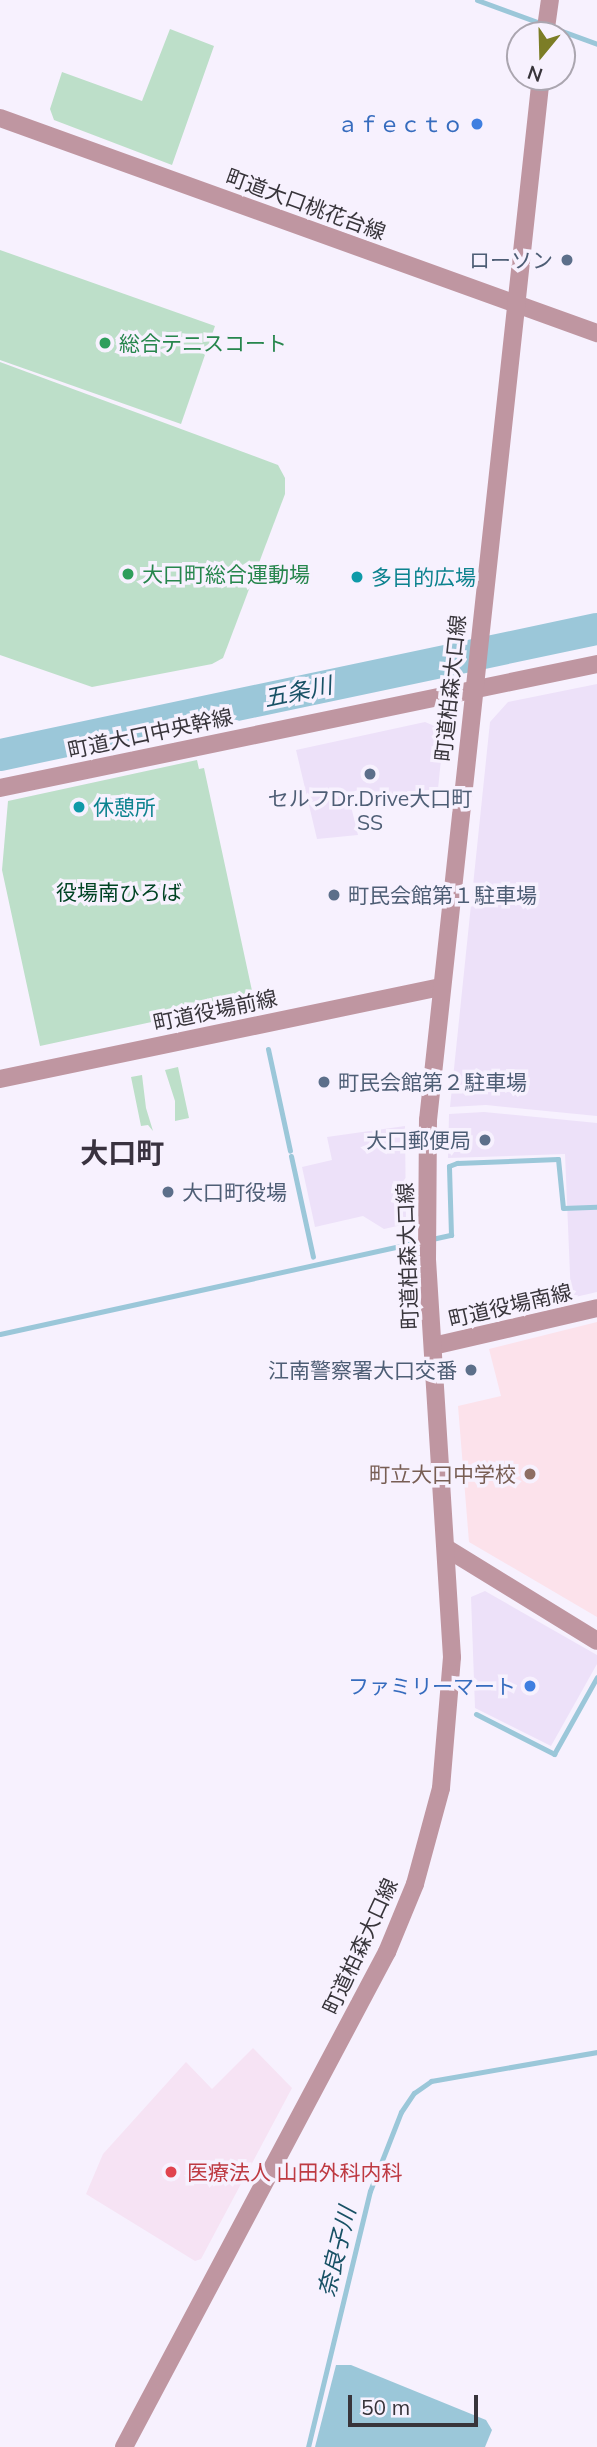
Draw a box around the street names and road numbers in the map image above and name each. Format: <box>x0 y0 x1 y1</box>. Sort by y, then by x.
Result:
street label: 町道大口桃花台線 <box>223 163 389 245</box>
street label: 町道柏森大口線 <box>430 614 470 762</box>
street label: 町道大口中央幹線 <box>65 703 235 763</box>
street label: 町道役場前線 <box>151 985 279 1035</box>
street label: 町道柏森大口線 <box>392 1182 422 1330</box>
street label: 町道役場南線 <box>446 1279 574 1331</box>
street label: 町道柏森大口線 <box>318 1874 402 2018</box>

